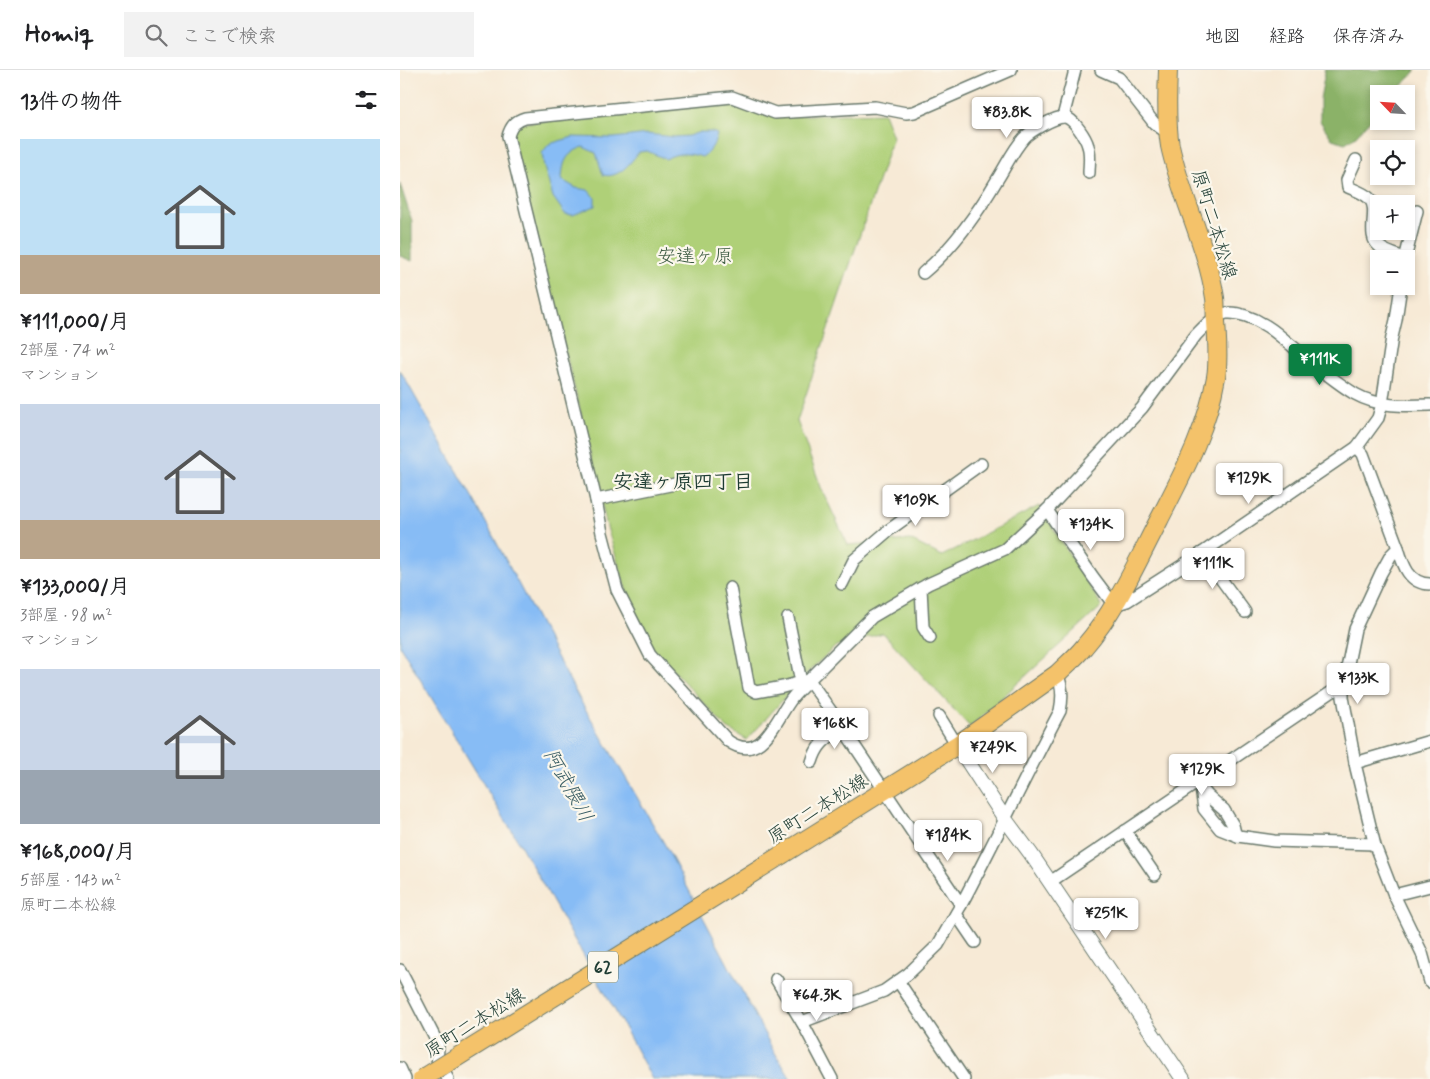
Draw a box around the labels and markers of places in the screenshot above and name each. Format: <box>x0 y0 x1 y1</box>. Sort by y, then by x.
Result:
pin: ¥83.8K <box>966 97 1048 139</box>
pin: ¥111K <box>1285 344 1355 386</box>
pin: ¥129K <box>1214 462 1284 505</box>
pin: ¥109K <box>881 484 951 527</box>
pin: ¥134K <box>1056 508 1126 551</box>
pin: ¥111K <box>1178 548 1248 590</box>
pin: ¥133K <box>1323 662 1393 705</box>
pin: ¥168K <box>800 708 870 750</box>
pin: ¥249K <box>958 732 1028 774</box>
pin: ¥129K <box>1167 754 1237 796</box>
pin: ¥184K <box>913 820 983 862</box>
pin: ¥251K <box>1071 898 1141 940</box>
pin: ¥64.3K <box>776 980 858 1022</box>

